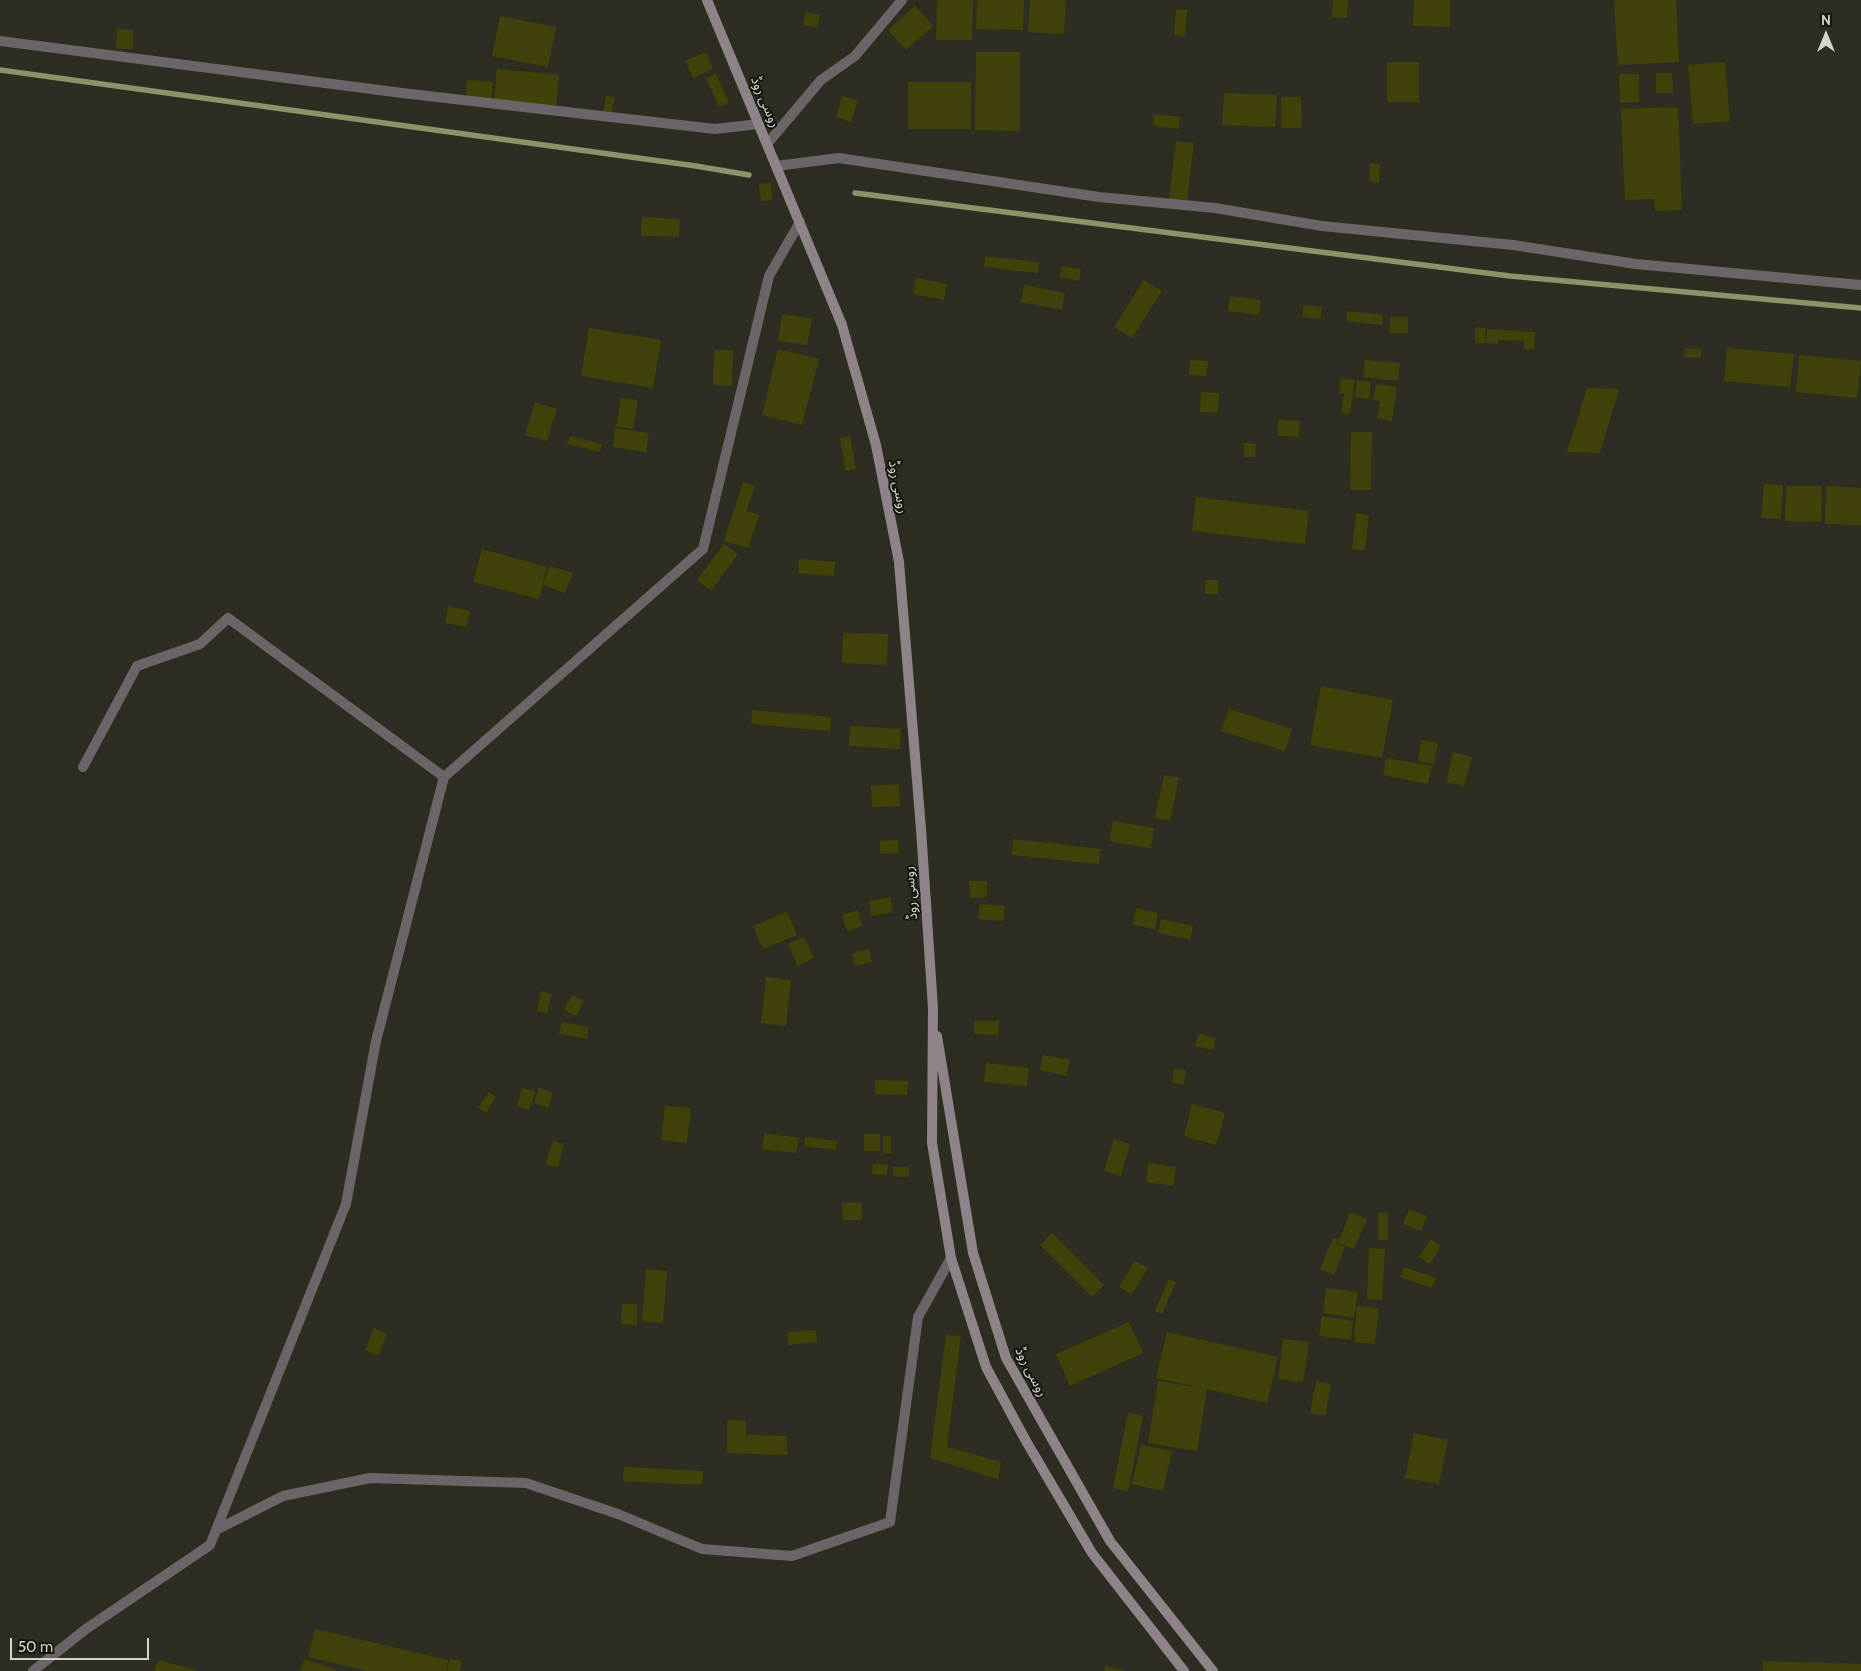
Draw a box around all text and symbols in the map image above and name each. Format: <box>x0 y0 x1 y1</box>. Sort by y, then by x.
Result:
north arrow <box>1801 10 1851 60</box>
text: N <box>1821 11 1831 29</box>
street label: روسی روڈ <box>747 74 783 130</box>
street label: روسی روڈ <box>885 459 911 515</box>
street label: روسی روڈ <box>901 866 921 920</box>
street label: روسی روڈ <box>1011 1344 1051 1400</box>
scale bar <box>12 1628 151 1660</box>
text: 50 m <box>18 1638 53 1656</box>

